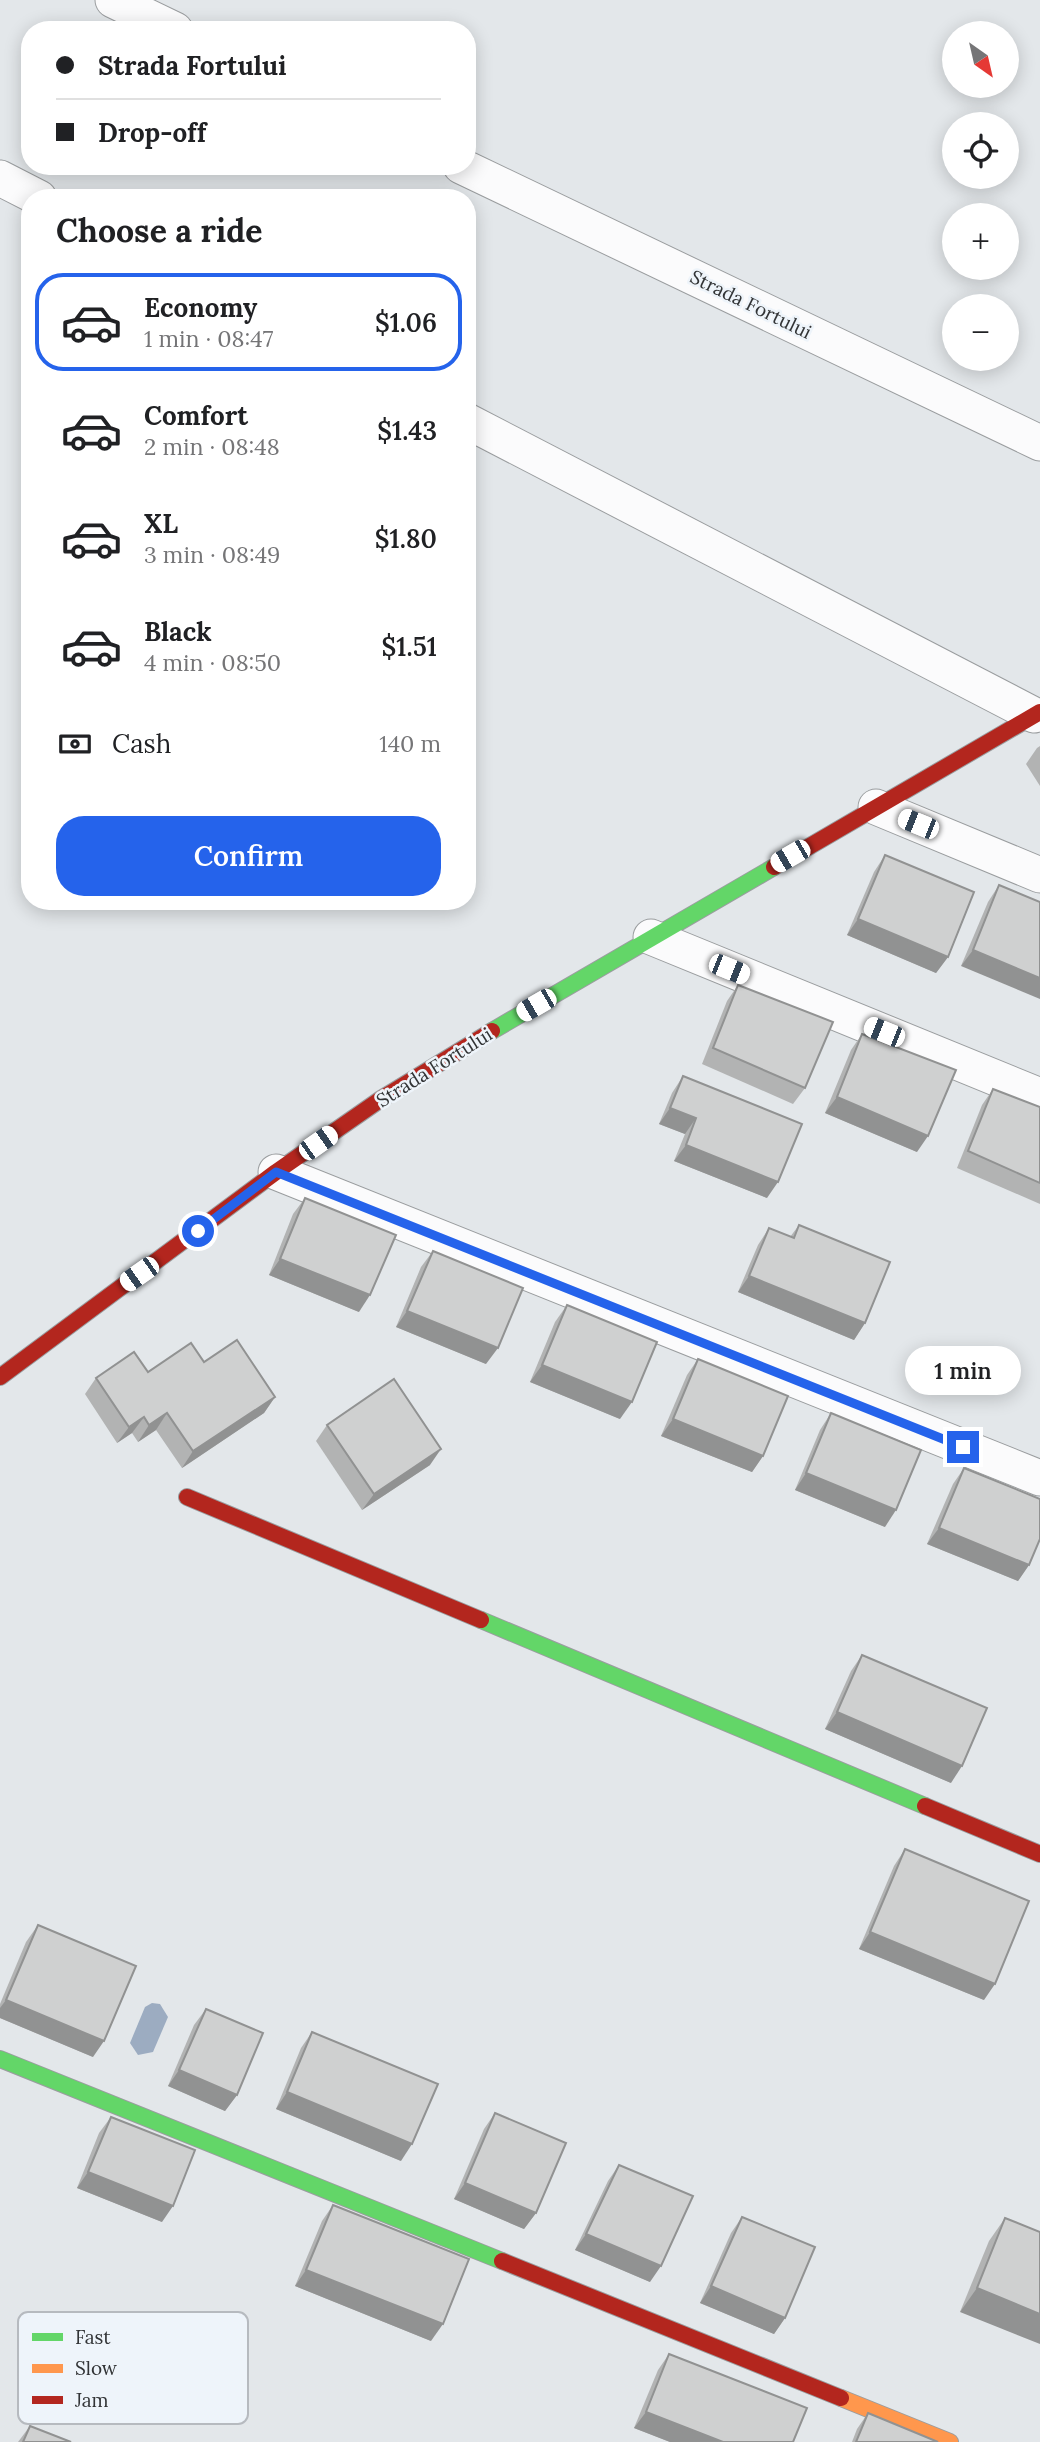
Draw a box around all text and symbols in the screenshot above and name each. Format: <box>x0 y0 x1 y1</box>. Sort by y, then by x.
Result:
north arrow <box>942 21 1018 98</box>
map controls <box>942 21 1019 371</box>
text: Strada Fortului <box>98 49 286 82</box>
button: locate <box>942 112 1019 189</box>
text: Drop-off <box>98 116 206 149</box>
button: + <box>942 203 1019 280</box>
text: Choose a ride <box>56 210 263 251</box>
street label: Strada Fortului <box>686 264 816 344</box>
icon: car <box>60 291 123 354</box>
text: Economy <box>144 291 257 324</box>
button: − <box>942 294 1019 371</box>
text: $1.06 <box>375 306 437 339</box>
text: 1 min · 08:47 <box>144 324 273 353</box>
icon: car <box>60 399 123 462</box>
text: Comfort <box>144 399 248 432</box>
text: $1.43 <box>377 414 437 447</box>
text: 2 min · 08:48 <box>144 432 280 461</box>
icon: car <box>60 507 123 570</box>
text: XL <box>144 507 178 540</box>
text: $1.80 <box>375 522 437 555</box>
text: 3 min · 08:49 <box>144 540 280 569</box>
icon: car <box>60 615 123 678</box>
text: Black <box>144 615 212 648</box>
text: $1.51 <box>382 630 437 663</box>
text: 4 min · 08:50 <box>144 648 281 677</box>
icon: cash <box>56 725 94 763</box>
text: Cash <box>112 727 171 760</box>
text: 140 m <box>379 729 441 758</box>
car <box>895 806 942 842</box>
button: Confirm <box>56 816 441 896</box>
car <box>767 836 814 876</box>
car <box>706 951 753 987</box>
car <box>513 985 560 1025</box>
car <box>861 1014 908 1050</box>
street label: Strada Fortului <box>372 1022 496 1112</box>
car <box>295 1122 342 1164</box>
route start <box>182 1215 214 1247</box>
car <box>116 1253 163 1295</box>
callout: 1 min <box>905 1346 1021 1394</box>
text: 1 min <box>934 1356 992 1385</box>
route end <box>947 1431 979 1463</box>
legend <box>18 2312 248 2424</box>
text: Fast <box>75 2325 111 2349</box>
text: Slow <box>75 2356 118 2380</box>
text: Jam <box>74 2388 109 2412</box>

